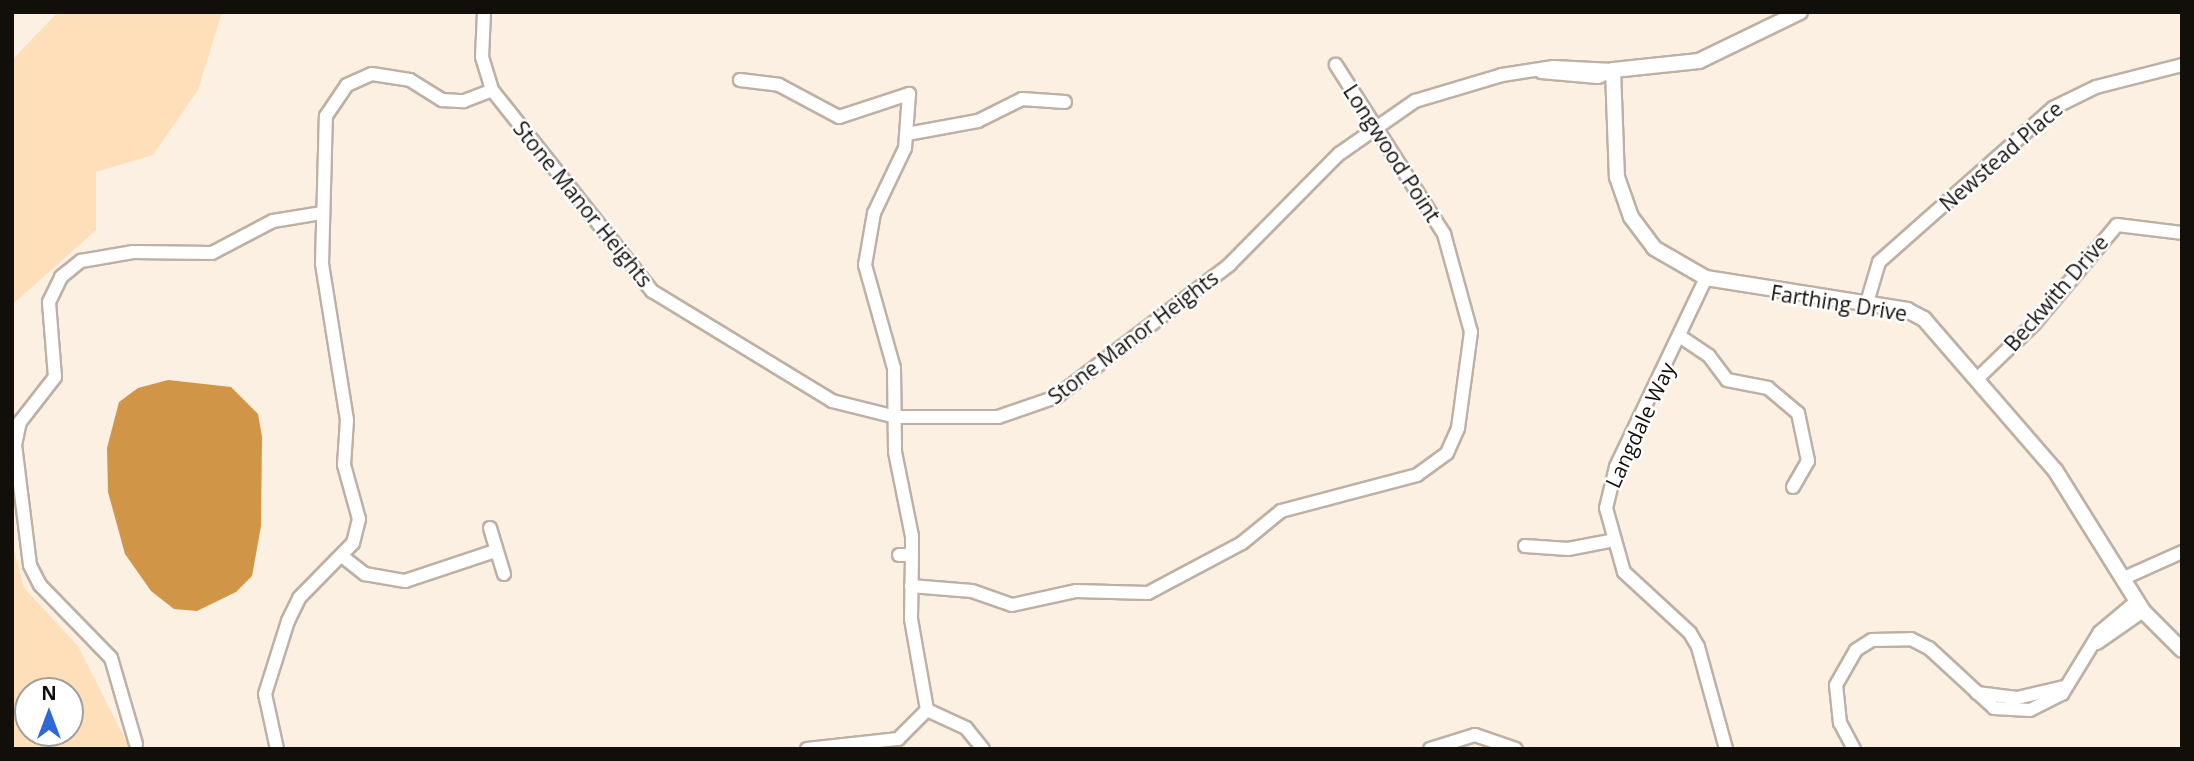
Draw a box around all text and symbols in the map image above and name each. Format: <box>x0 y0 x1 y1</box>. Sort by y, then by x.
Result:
street label: Longwood Point <box>1338 80 1446 226</box>
street label: Newstead Place <box>1934 96 2068 216</box>
street label: Stone Manor Heights <box>508 116 658 292</box>
street label: Beckwith Drive <box>1999 230 2113 356</box>
street label: Stone Manor Heights <box>1043 265 1223 409</box>
street label: Farthing Drive <box>1769 280 1909 326</box>
street label: Langdale Way <box>1600 358 1680 492</box>
north arrow <box>14 677 84 747</box>
text: N <box>41 680 57 706</box>

